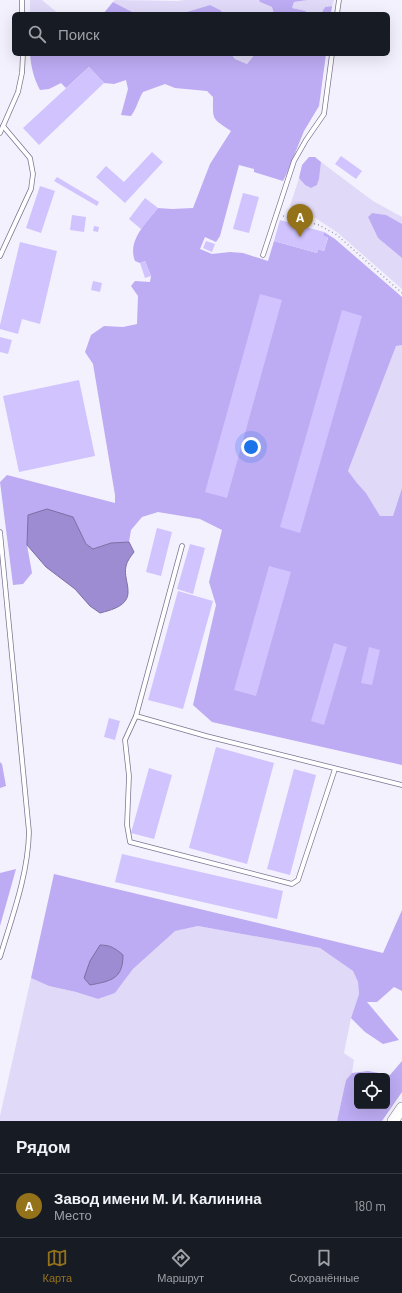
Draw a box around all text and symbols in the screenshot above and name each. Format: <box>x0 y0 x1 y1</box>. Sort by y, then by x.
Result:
search box <box>12 12 390 56</box>
icon: search <box>26 23 48 45</box>
text: Поиск <box>58 25 100 43</box>
pin: A <box>287 204 313 237</box>
your location <box>241 437 261 457</box>
map controls <box>354 1073 390 1109</box>
button: locate <box>354 1073 390 1109</box>
text: Рядом <box>16 1136 71 1156</box>
text: Завод имени М. И. Калинина <box>54 1189 262 1207</box>
text: A <box>25 1198 33 1214</box>
text: 180 m <box>354 1198 386 1214</box>
text: Место <box>54 1207 92 1223</box>
tab: Карта <box>43 1247 72 1284</box>
tab: Маршрут <box>157 1247 204 1284</box>
tab: Сохранённые <box>289 1247 359 1284</box>

